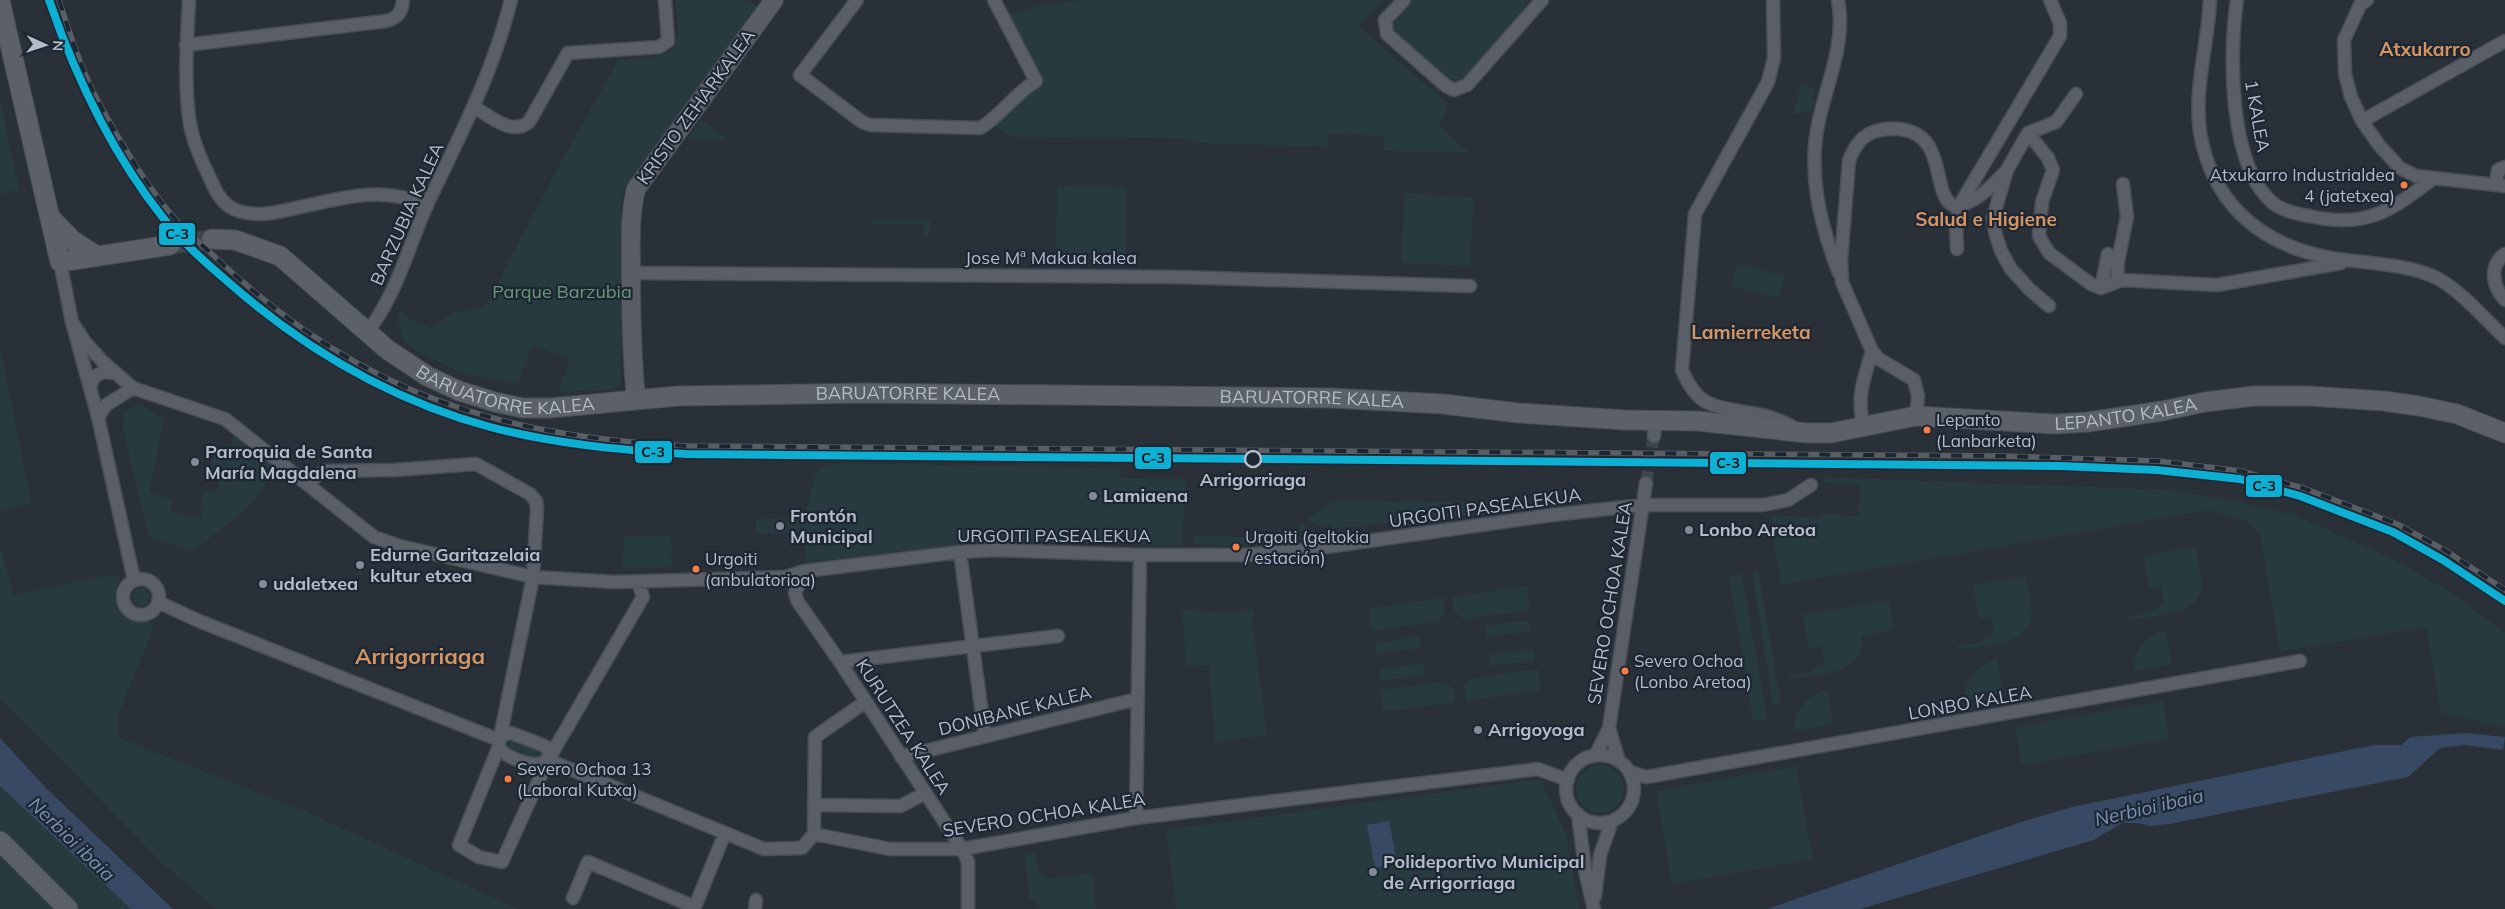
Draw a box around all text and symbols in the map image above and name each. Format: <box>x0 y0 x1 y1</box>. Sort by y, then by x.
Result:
north arrow <box>20 20 70 70</box>
street label: KRISTO ZEHARKALEA <box>631 25 760 189</box>
district label: Atxukarro <box>2379 37 2471 61</box>
text: N <box>49 40 67 51</box>
street label: 1 KALEA <box>2240 78 2275 154</box>
street label: BARZUBIA KALEA <box>365 139 448 289</box>
place label: Atxukarro Industrialdea 4 (jatetxea) <box>2210 164 2395 206</box>
marker: Atxukarro Industrialdea 4 (jatetxea) <box>2399 180 2409 190</box>
district label: Salud e Higiene <box>1915 207 2057 231</box>
line badge: C-3 <box>158 222 196 246</box>
text: C-3 <box>165 225 189 243</box>
street label: Jose Mª Makua kalea <box>965 246 1137 269</box>
park label: Parque Barzubia <box>492 280 632 303</box>
district label: Lamierreketa <box>1691 320 1811 344</box>
street label: BARUATORRE KALEA <box>412 360 596 419</box>
street label: BARUATORRE KALEA <box>816 381 1000 405</box>
street label: BARUATORRE KALEA <box>1220 385 1405 413</box>
street label: LEPANTO KALEA <box>2054 392 2199 435</box>
place label: Lepanto (Lanbarketa) <box>1936 409 2037 451</box>
marker: Lepanto (Lanbarketa) <box>1922 425 1932 435</box>
place label: Parroquia de Santa María Magdalena <box>205 440 373 484</box>
line badge: C-3 <box>634 440 673 464</box>
text: C-3 <box>641 443 665 461</box>
line badge: C-3 <box>1134 446 1172 470</box>
text: C-3 <box>1141 449 1165 467</box>
marker: Arrigorriaga <box>1244 450 1262 468</box>
line badge: C-3 <box>1709 451 1747 475</box>
text: C-3 <box>1716 454 1740 472</box>
marker: Parroquia de Santa María Magdalena <box>189 456 201 468</box>
place label: Arrigorriaga <box>1200 468 1306 491</box>
line badge: C-3 <box>2245 474 2283 498</box>
text: C-3 <box>2252 477 2276 495</box>
street label: URGOITI PASEALEKUA <box>1387 483 1582 532</box>
place label: Lamiaena <box>1103 484 1188 507</box>
marker: Lamiaena <box>1087 490 1099 502</box>
street label: SEVERO OCHOA KALEA <box>1582 500 1637 706</box>
place label: Frontón Municipal <box>790 504 873 548</box>
place label: Lonbo Aretoa <box>1699 518 1816 541</box>
marker: Frontón Municipal <box>774 520 786 532</box>
street label: URGOITI PASEALEKUA <box>957 524 1151 547</box>
marker: Lonbo Aretoa <box>1683 524 1695 536</box>
place label: Urgoiti (geltokia / estación) <box>1244 526 1369 568</box>
marker: Urgoiti (geltokia / estación) <box>1231 542 1241 552</box>
place label: Edurne Garitazelaia kultur etxea <box>370 543 540 587</box>
place label: Urgoiti (anbulatorioa) <box>705 548 816 590</box>
marker: Edurne Garitazelaia kultur etxea <box>354 559 366 571</box>
marker: Urgoiti (anbulatorioa) <box>691 564 701 574</box>
place label: udaletxea <box>273 572 358 595</box>
marker: udaletxea <box>257 578 269 590</box>
district label: Arrigorriaga <box>355 642 485 670</box>
place label: Severo Ochoa (Lonbo Aretoa) <box>1634 650 1752 692</box>
street label: KURUTZEA KALEA <box>851 655 956 799</box>
marker: Severo Ochoa (Lonbo Aretoa) <box>1620 666 1630 676</box>
street label: DONIBANE KALEA <box>936 680 1094 741</box>
street label: LONBO KALEA <box>1906 680 2033 725</box>
place label: Arrigoyoga <box>1488 718 1585 741</box>
marker: Arrigoyoga <box>1472 724 1484 736</box>
place label: Severo Ochoa 13 (Laboral Kutxa) <box>517 758 651 800</box>
marker: Severo Ochoa 13 (Laboral Kutxa) <box>503 774 513 784</box>
water label: Nerbioi ibaia <box>2092 783 2206 831</box>
street label: SEVERO OCHOA KALEA <box>941 787 1147 842</box>
water label: Nerbioi ibaia <box>24 792 120 886</box>
place label: Polideportivo Municipal de Arrigorriaga <box>1383 850 1584 894</box>
marker: Polideportivo Municipal de Arrigorriaga <box>1367 866 1379 878</box>

